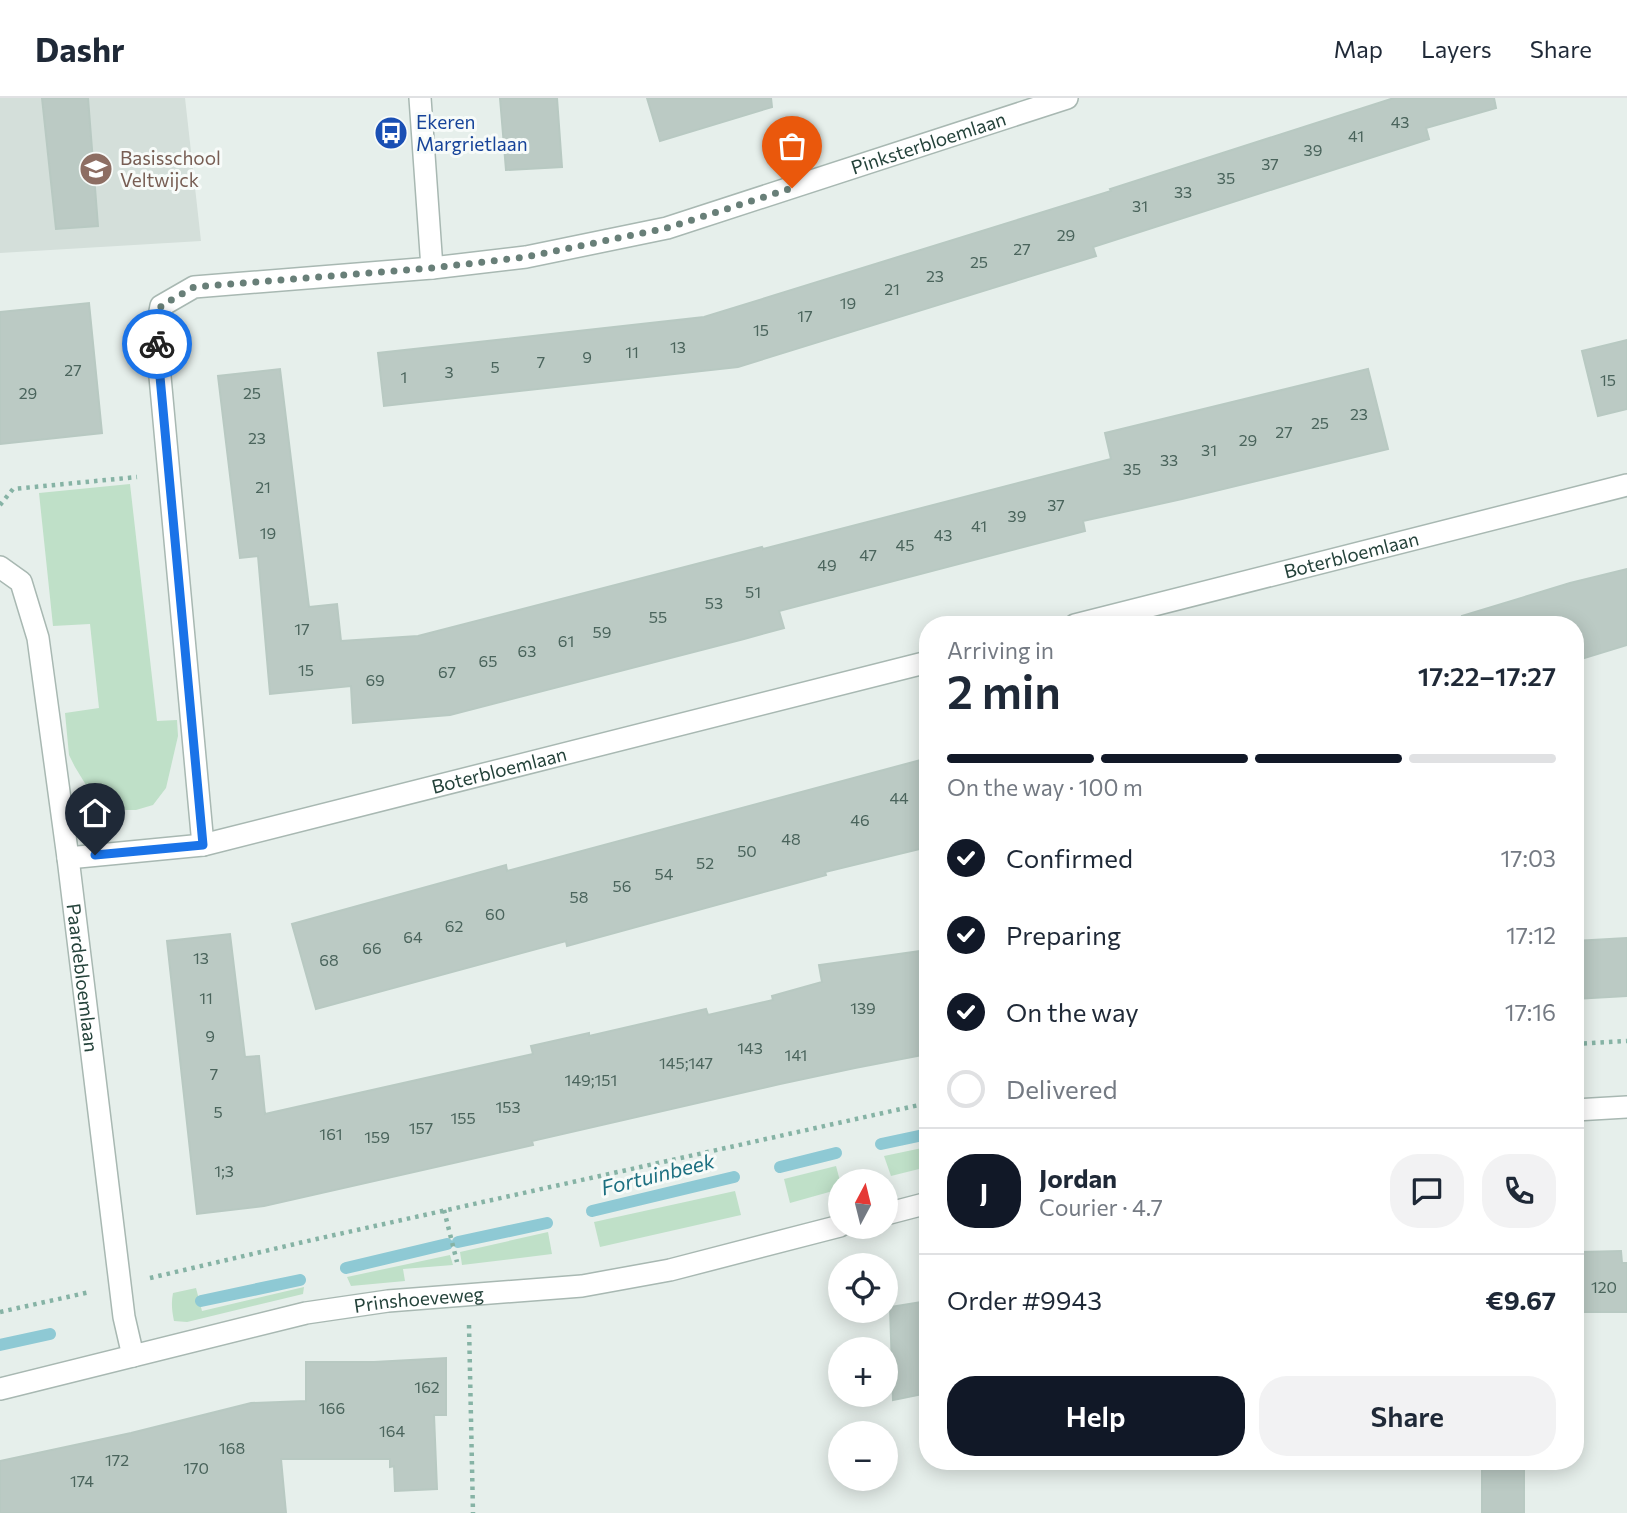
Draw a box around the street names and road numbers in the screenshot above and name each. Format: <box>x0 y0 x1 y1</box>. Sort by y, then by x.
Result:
street label: Pinksterbloemlaan <box>848 107 1009 178</box>
street label: Boterbloemlaan <box>1281 526 1421 583</box>
street label: Boterbloemlaan <box>429 742 569 798</box>
street label: Paardebloemlaan <box>63 902 104 1053</box>
street label: Prinshoeveweg <box>352 1282 485 1317</box>

